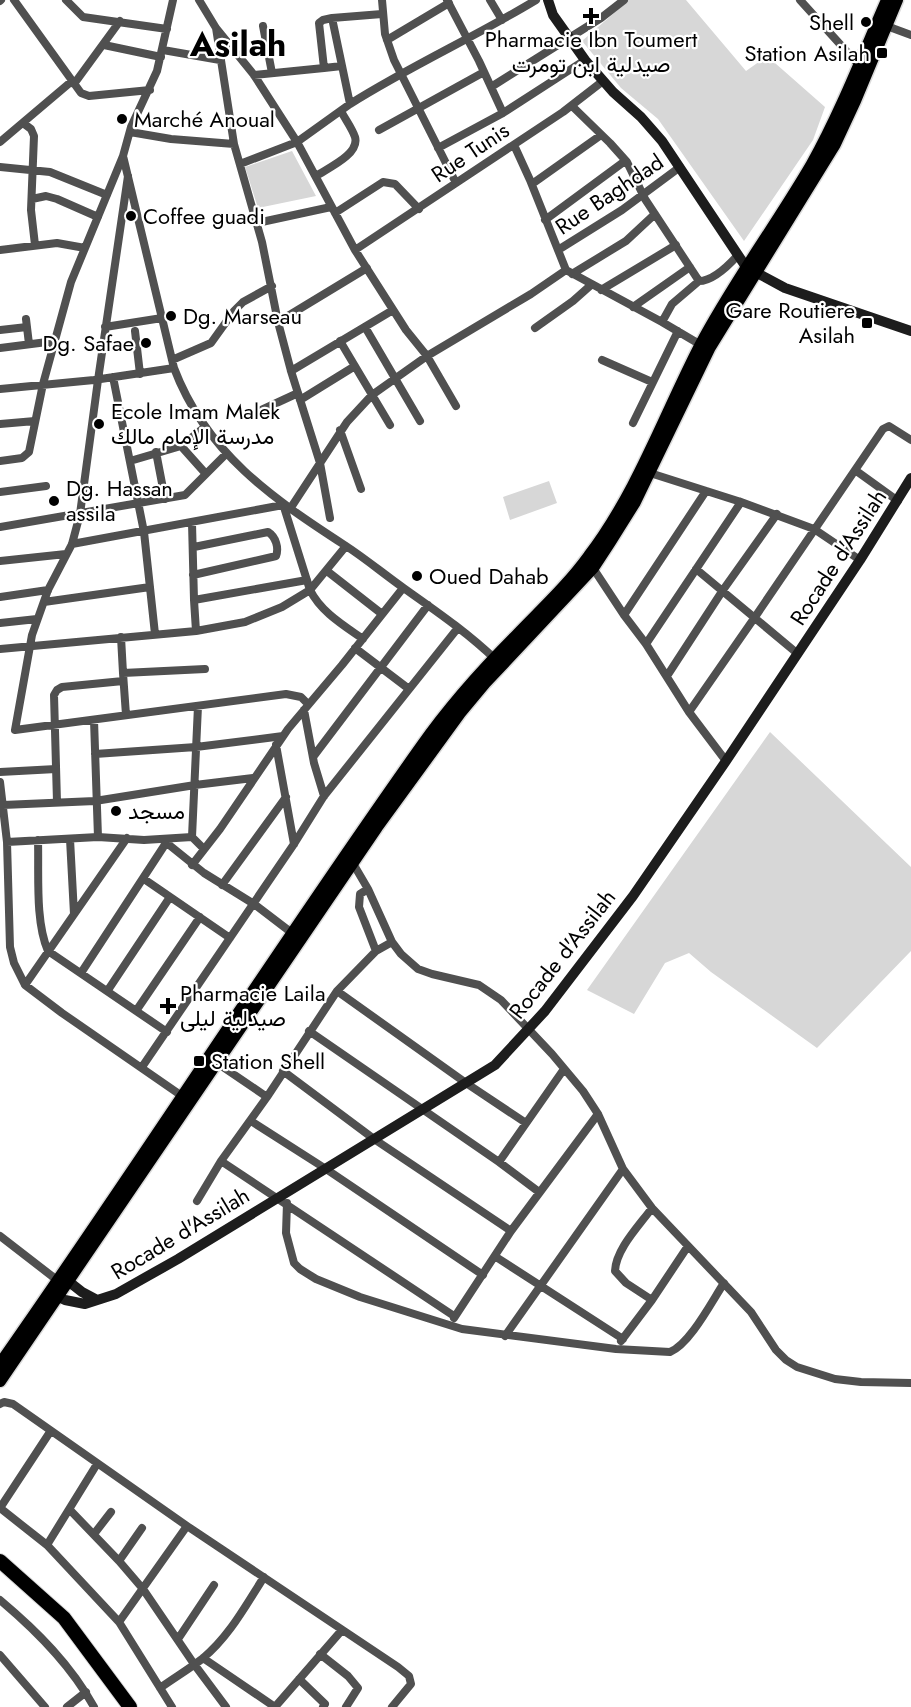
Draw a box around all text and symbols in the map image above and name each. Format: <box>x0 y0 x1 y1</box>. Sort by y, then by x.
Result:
place label: Shell <box>809 6 854 38</box>
marker: Pharmacie Ibn Toumert صيدلية ابن تومرت <box>584 9 598 23</box>
marker: Shell <box>859 15 873 29</box>
district label: Asilah <box>189 20 286 69</box>
place label: Pharmacie Ibn Toumert صيدلية ابن تومرت <box>485 23 698 80</box>
place label: Station Asilah <box>745 37 870 69</box>
marker: Station Asilah <box>875 46 889 60</box>
place label: Marché Anoual <box>134 103 275 135</box>
marker: Marché Anoual <box>115 112 129 126</box>
street label: Rue Tunis <box>425 114 516 190</box>
street label: Rue Baghdad <box>548 146 670 242</box>
place label: Coffee guadi <box>143 200 265 232</box>
marker: Coffee guadi <box>124 209 138 223</box>
place label: Gare Routiere Asilah <box>725 294 855 351</box>
place label: Dg. Marseau <box>183 300 302 332</box>
marker: Dg. Marseau <box>164 309 178 323</box>
marker: Gare Routiere Asilah <box>860 316 874 330</box>
place label: Dg. Safae <box>42 327 134 359</box>
marker: Dg. Safae <box>139 336 153 350</box>
place label: Ecole Imam Malek مدرسة الإمام مالك <box>111 395 280 452</box>
marker: Ecole Imam Malek مدرسة الإمام مالك <box>92 417 106 431</box>
place label: Dg. Hassan assila <box>66 472 173 529</box>
street label: Rocade d'Assilah <box>782 483 894 631</box>
marker: Dg. Hassan assila <box>47 494 61 508</box>
place label: Oued Dahab <box>429 560 549 592</box>
marker: Oued Dahab <box>410 569 424 583</box>
place label: مسجد <box>128 795 185 827</box>
marker: مسجد <box>109 804 123 818</box>
street label: Rocade d'Assilah <box>501 882 623 1026</box>
place label: Pharmacie Laila صيدلية ليلى <box>180 977 326 1034</box>
marker: Pharmacie Laila صيدلية ليلى <box>161 999 175 1013</box>
place label: Station Shell <box>211 1045 325 1077</box>
marker: Station Shell <box>192 1054 206 1068</box>
street label: Rocade d'Assilah <box>105 1179 255 1287</box>

